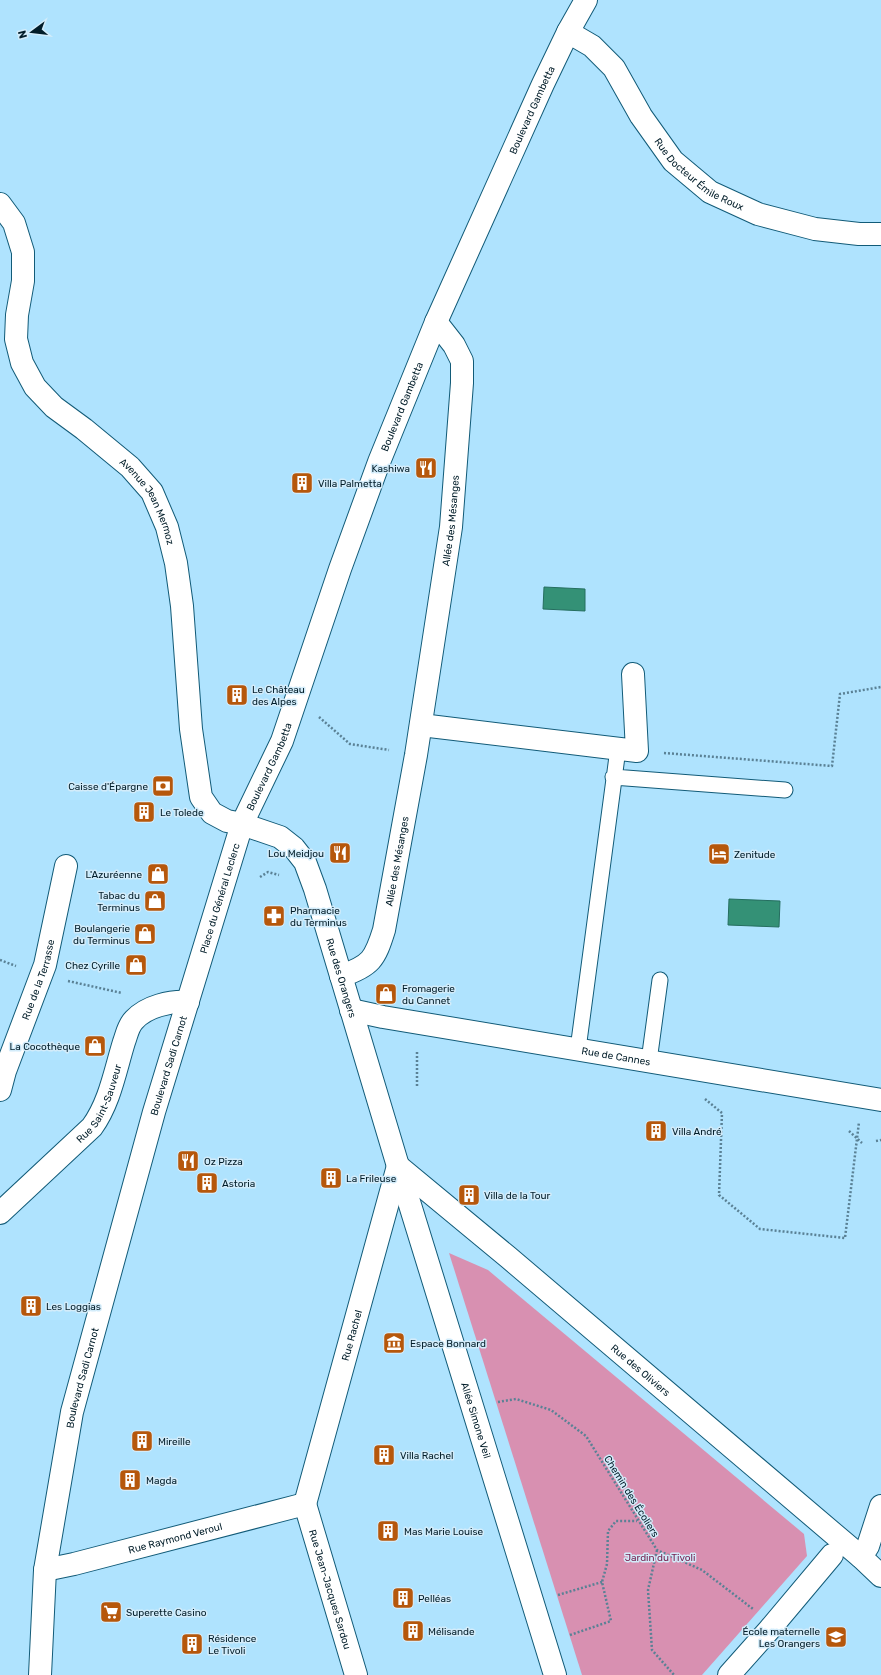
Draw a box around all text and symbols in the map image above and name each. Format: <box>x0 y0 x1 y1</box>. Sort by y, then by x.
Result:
north arrow <box>12 12 52 52</box>
text: N <box>15 29 30 40</box>
street label: Boulevard Gambetta <box>507 64 558 156</box>
street label: Rue Docteur Émile Roux <box>652 136 746 214</box>
street label: Boulevard Gambetta <box>379 360 426 453</box>
restaurant icon: Kashiwa <box>413 455 439 481</box>
street label: Avenue Jean Mermoz <box>117 456 176 546</box>
place label: Kashiwa <box>372 463 410 475</box>
building icon: Villa Palmetta <box>289 470 315 496</box>
street label: Allée des Mésanges <box>440 475 462 567</box>
place label: Villa Palmetta <box>318 478 382 490</box>
building icon: Le Château des Alpes <box>224 682 250 708</box>
place label: Le Château des Alpes <box>252 684 305 708</box>
street label: Boulevard Gambetta <box>244 721 295 813</box>
bank icon: Caisse d'Épargne <box>150 773 176 799</box>
place label: Caisse d'Épargne <box>68 781 148 793</box>
building icon: Le Tolede <box>131 799 157 825</box>
place label: Le Tolede <box>160 807 204 819</box>
street label: Allée des Mésanges <box>383 815 412 907</box>
restaurant icon: Lou Meidjou <box>327 840 353 866</box>
street label: Place du Général Leclerc <box>198 841 243 955</box>
hotel icon: Zenitude <box>706 841 732 867</box>
place label: Lou Meidjou <box>268 848 324 860</box>
place label: Zenitude <box>734 849 776 861</box>
shop icon: L'Azuréenne <box>145 861 171 887</box>
place label: L'Azuréenne <box>85 869 142 881</box>
shop icon: Tabac du Terminus <box>142 888 168 914</box>
place label: Tabac du Terminus <box>97 890 140 914</box>
pharmacy icon: Pharmacie du Terminus <box>261 903 287 929</box>
place label: Pharmacie du Terminus <box>290 905 347 929</box>
shop icon: Boulangerie du Terminus <box>132 921 158 947</box>
place label: Boulangerie du Terminus <box>73 923 130 947</box>
street label: Rue des Orangers <box>323 937 358 1019</box>
street label: Rue de la Terrasse <box>20 938 57 1022</box>
shop icon: Chez Cyrille <box>123 952 149 978</box>
place label: Chez Cyrille <box>65 960 120 972</box>
shop icon: Fromagerie du Cannet <box>373 981 399 1007</box>
place label: Fromagerie du Cannet <box>402 983 455 1007</box>
street label: Boulevard Sadi Carnot <box>148 1014 190 1117</box>
shop icon: La Cocothèque <box>82 1033 108 1059</box>
place label: La Cocothèque <box>10 1041 80 1053</box>
street label: Rue de Cannes <box>580 1045 651 1068</box>
street label: Rue Saint-Sauveur <box>74 1063 124 1146</box>
building icon: Villa André <box>643 1118 669 1144</box>
place label: Villa André <box>672 1126 722 1138</box>
restaurant icon: Oz Pizza <box>175 1148 201 1174</box>
place label: Oz Pizza <box>204 1156 243 1168</box>
building icon: La Frileuse <box>318 1165 344 1191</box>
building icon: Astoria <box>194 1170 220 1196</box>
place label: La Frileuse <box>346 1173 397 1185</box>
place label: Astoria <box>222 1178 255 1190</box>
building icon: Villa de la Tour <box>456 1182 482 1208</box>
place label: Villa de la Tour <box>484 1190 551 1202</box>
building icon: Les Loggias <box>18 1293 44 1319</box>
place label: Les Loggias <box>46 1301 101 1313</box>
street label: Rue Rachel <box>340 1309 365 1362</box>
street label: Boulevard Sadi Carnot <box>64 1326 102 1429</box>
museum icon: Espace Bonnard <box>381 1330 407 1356</box>
place label: Espace Bonnard <box>410 1338 486 1350</box>
street label: Rue des Oliviers <box>608 1342 672 1399</box>
street label: Allée Simone Veil <box>458 1381 493 1460</box>
building icon: Mireille <box>129 1428 155 1454</box>
place label: Mireille <box>158 1436 191 1448</box>
building icon: Villa Rachel <box>371 1442 397 1468</box>
place label: Villa Rachel <box>400 1450 453 1462</box>
street label: Chemin des Écoliers <box>601 1454 661 1540</box>
building icon: Magda <box>117 1467 143 1493</box>
place label: Magda <box>146 1475 177 1487</box>
building icon: Mas Marie Louise <box>375 1518 401 1544</box>
street label: Rue Raymond Veroul <box>127 1521 224 1557</box>
place label: Mas Marie Louise <box>404 1526 484 1538</box>
street label: Rue Jean-Jacques Sardou <box>306 1528 353 1651</box>
park label: Jardin du Tivoli <box>625 1552 695 1564</box>
building icon: Pelléas <box>390 1585 416 1611</box>
place label: Pelléas <box>418 1593 451 1605</box>
supermarket icon: Superette Casino <box>98 1599 124 1625</box>
place label: Superette Casino <box>126 1607 207 1619</box>
building icon: Mélisande <box>400 1618 426 1644</box>
school or university icon: École maternelle Les Orangers <box>823 1624 849 1650</box>
place label: Mélisande <box>428 1626 475 1638</box>
place label: École maternelle Les Orangers <box>742 1626 820 1650</box>
building icon: Résidence Le Tivoli <box>179 1631 205 1657</box>
place label: Résidence Le Tivoli <box>208 1633 257 1657</box>

